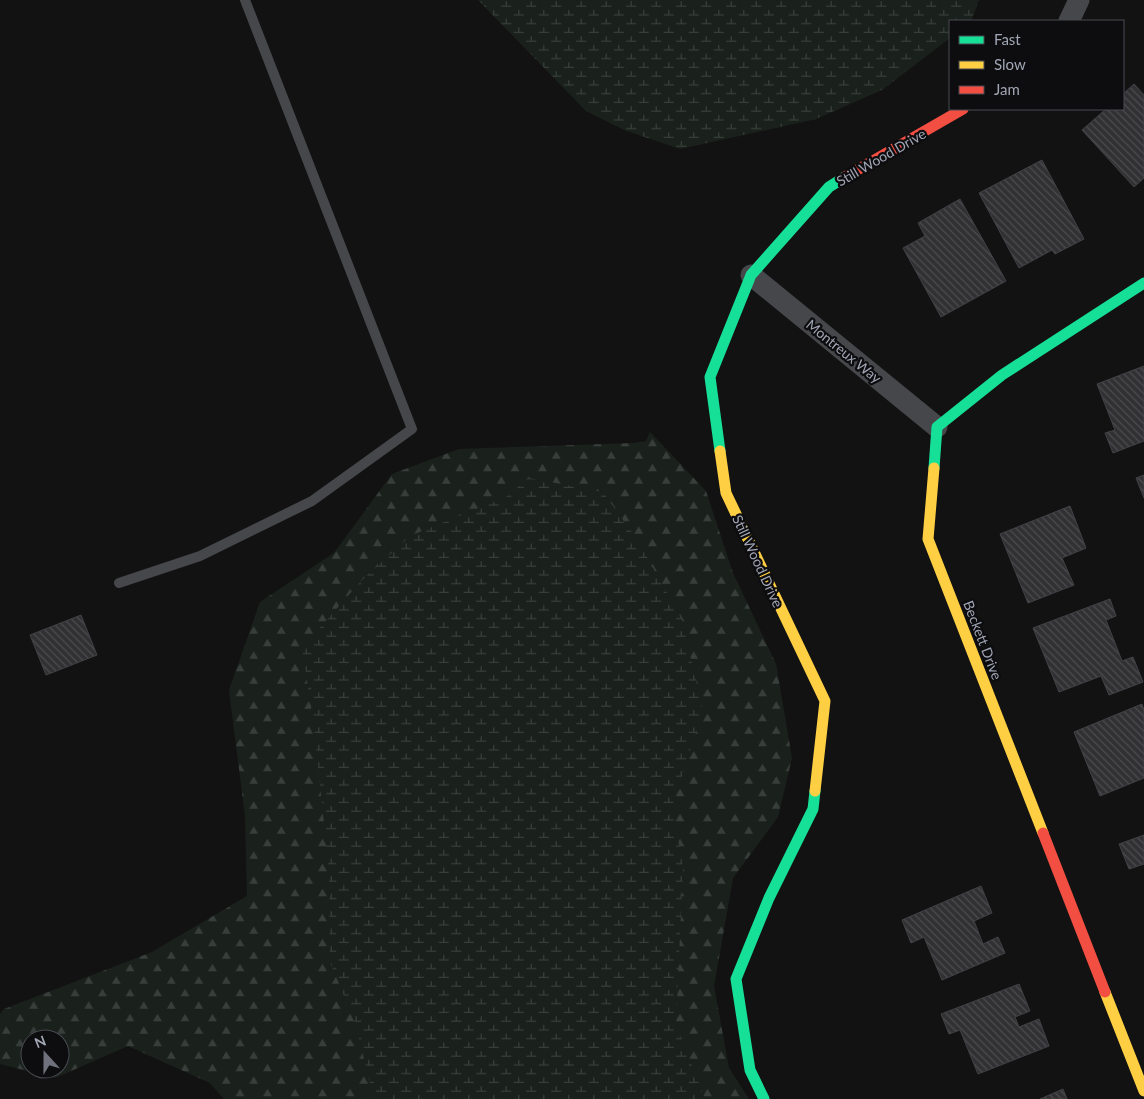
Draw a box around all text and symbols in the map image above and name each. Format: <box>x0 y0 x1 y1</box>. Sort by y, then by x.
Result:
legend <box>949 20 1124 110</box>
text: Fast <box>994 30 1021 48</box>
text: Slow <box>994 55 1026 73</box>
text: Jam <box>994 80 1020 98</box>
street label: Still Wood Drive <box>833 125 929 189</box>
street label: Montreux Way <box>803 316 886 387</box>
street label: Still Wood Drive <box>729 512 787 610</box>
street label: Beckett Drive <box>960 598 1006 682</box>
north arrow <box>20 1029 70 1079</box>
text: N <box>32 1032 48 1051</box>

